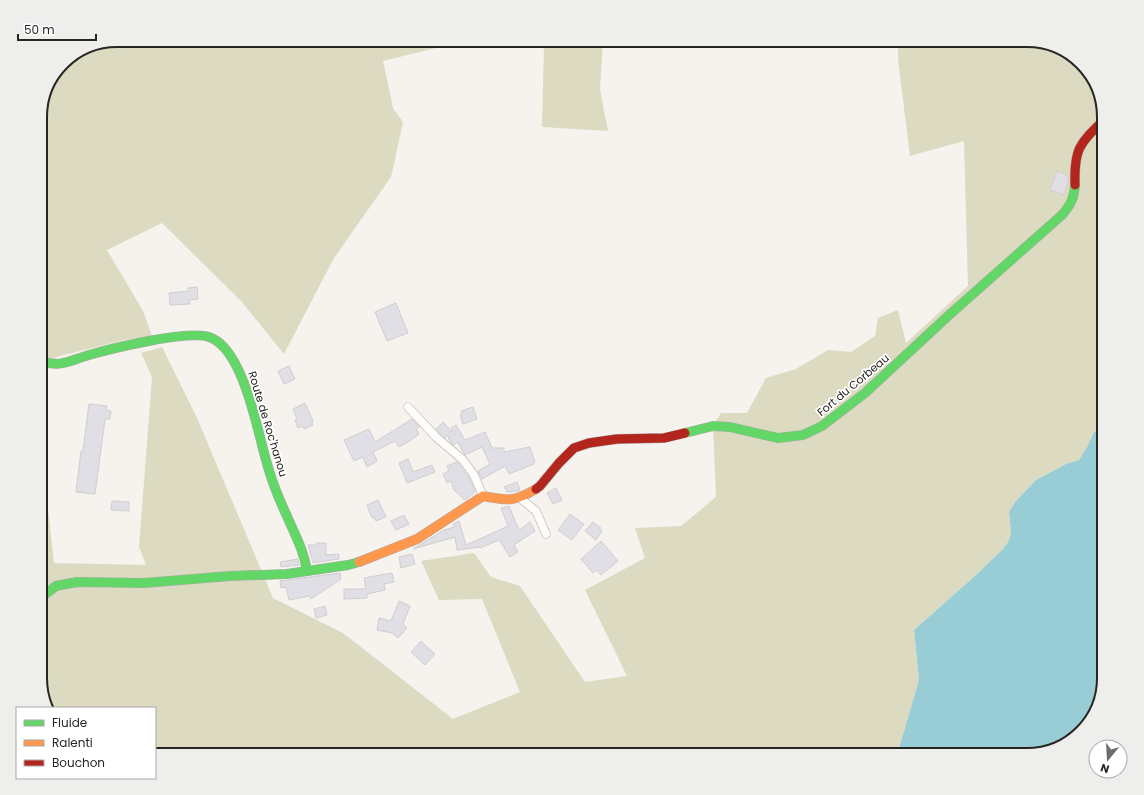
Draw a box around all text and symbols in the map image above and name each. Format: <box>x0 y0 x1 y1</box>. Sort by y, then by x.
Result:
scale bar <box>18 16 96 42</box>
text: 50 m <box>24 21 55 38</box>
street label: Fort du Corbeau <box>814 350 892 420</box>
street label: Route de Roc'hanou <box>244 369 292 479</box>
legend <box>16 707 156 779</box>
text: Fluide <box>52 714 87 731</box>
text: Ralenti <box>52 734 93 751</box>
north arrow <box>1088 739 1128 779</box>
text: Bouchon <box>52 754 105 771</box>
text: N <box>1098 760 1111 777</box>

